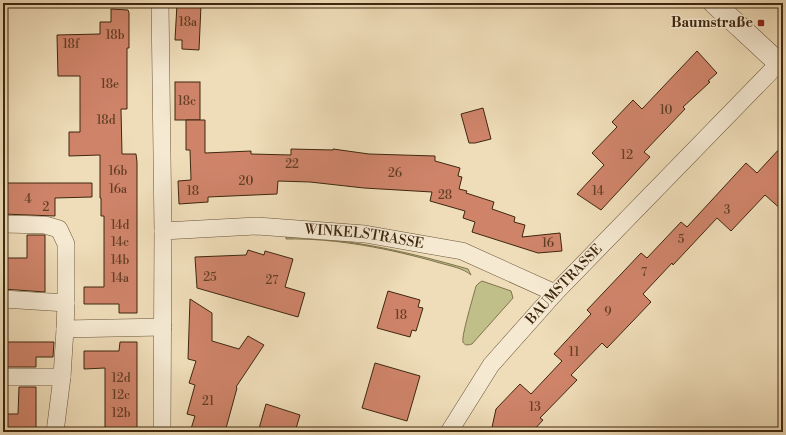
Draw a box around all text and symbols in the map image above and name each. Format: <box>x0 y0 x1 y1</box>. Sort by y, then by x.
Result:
place label: Baumstraße <box>671 14 753 32</box>
house number: 18a <box>179 15 198 30</box>
marker: Baumstraße <box>756 18 766 28</box>
house number: 18b <box>105 28 125 43</box>
house number: 18f <box>63 37 80 52</box>
house number: 18e <box>101 77 119 92</box>
house number: 18c <box>178 94 196 109</box>
house number: 10 <box>660 103 672 118</box>
house number: 18d <box>96 113 116 128</box>
house number: 12 <box>621 148 633 163</box>
house number: 22 <box>285 157 299 172</box>
house number: 16b <box>109 164 128 179</box>
house number: 26 <box>388 166 402 181</box>
house number: 20 <box>239 174 253 189</box>
house number: 16a <box>109 182 128 197</box>
house number: 18 <box>187 184 199 199</box>
house number: 14 <box>592 184 604 199</box>
house number: 28 <box>438 188 452 203</box>
house number: 4 <box>24 192 32 207</box>
house number: 2 <box>43 200 50 215</box>
house number: 3 <box>724 203 731 218</box>
house number: 14d <box>111 218 130 233</box>
street label: WINKELSTRASSE <box>303 220 425 253</box>
house number: 5 <box>678 232 685 247</box>
house number: 14c <box>111 235 129 250</box>
house number: 16 <box>542 236 554 251</box>
street label: BAUMSTRASSE <box>521 241 606 329</box>
house number: 14b <box>111 253 129 268</box>
house number: 7 <box>641 265 647 280</box>
house number: 25 <box>203 270 217 285</box>
house number: 14a <box>111 271 130 286</box>
house number: 27 <box>266 273 278 288</box>
house number: 9 <box>604 305 612 320</box>
house number: 18 <box>395 308 407 323</box>
house number: 11 <box>569 345 580 360</box>
house number: 12d <box>111 371 131 386</box>
house number: 12c <box>112 388 130 403</box>
house number: 21 <box>202 394 215 409</box>
house number: 13 <box>529 400 541 415</box>
house number: 12b <box>111 406 131 421</box>

